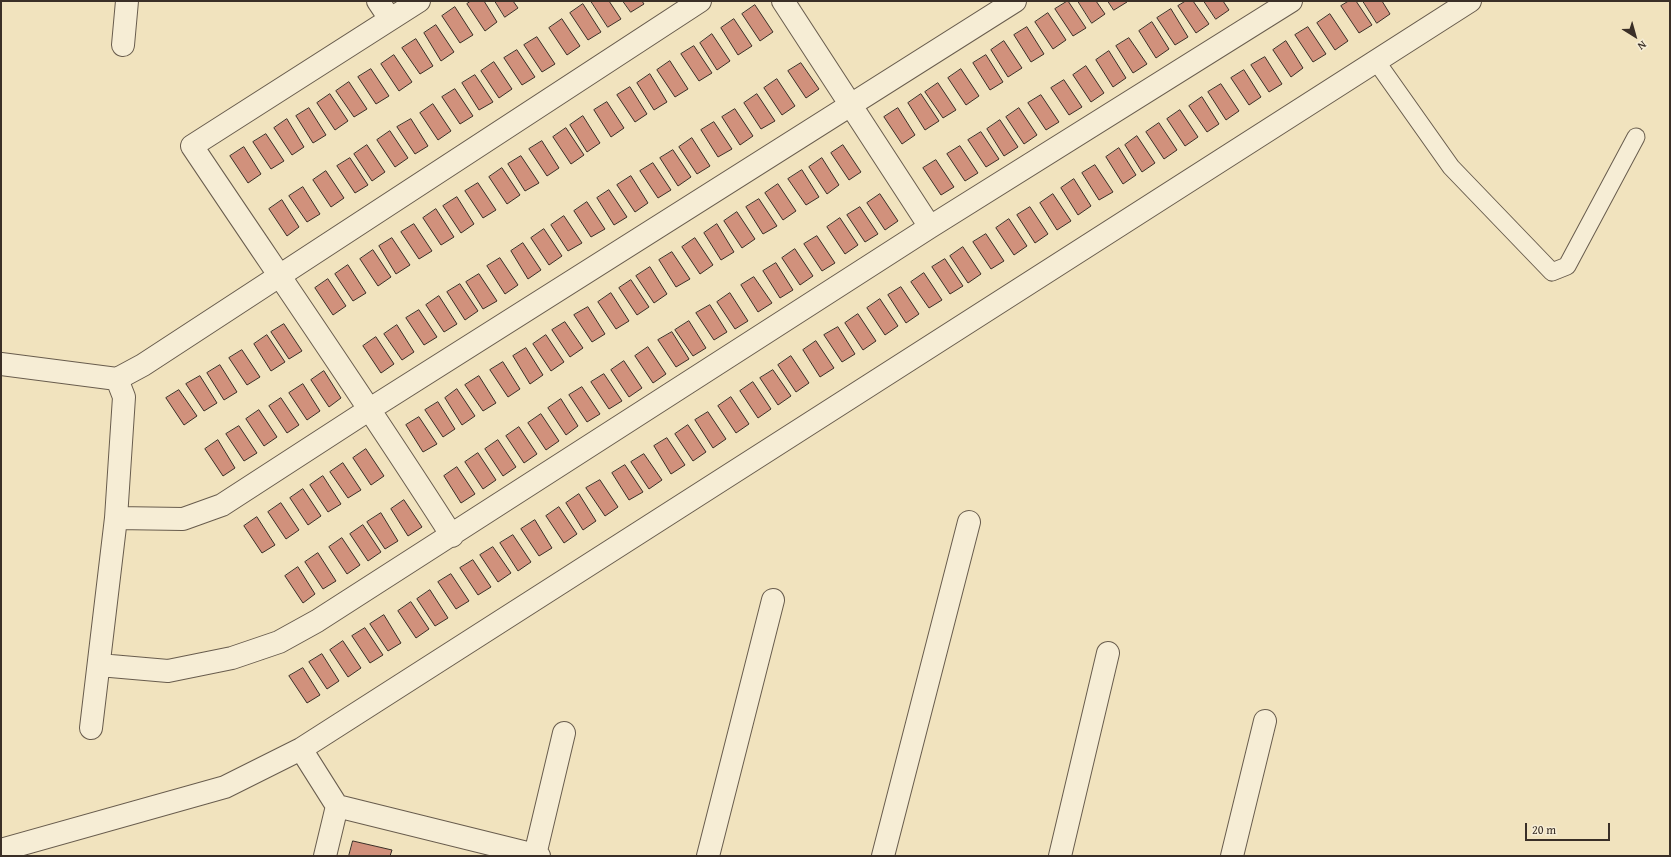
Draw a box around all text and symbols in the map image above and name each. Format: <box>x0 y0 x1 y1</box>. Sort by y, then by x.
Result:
north arrow <box>1615 16 1655 56</box>
text: N <box>1634 37 1650 54</box>
scale bar <box>1527 815 1612 841</box>
text: 20 m <box>1532 821 1556 838</box>

